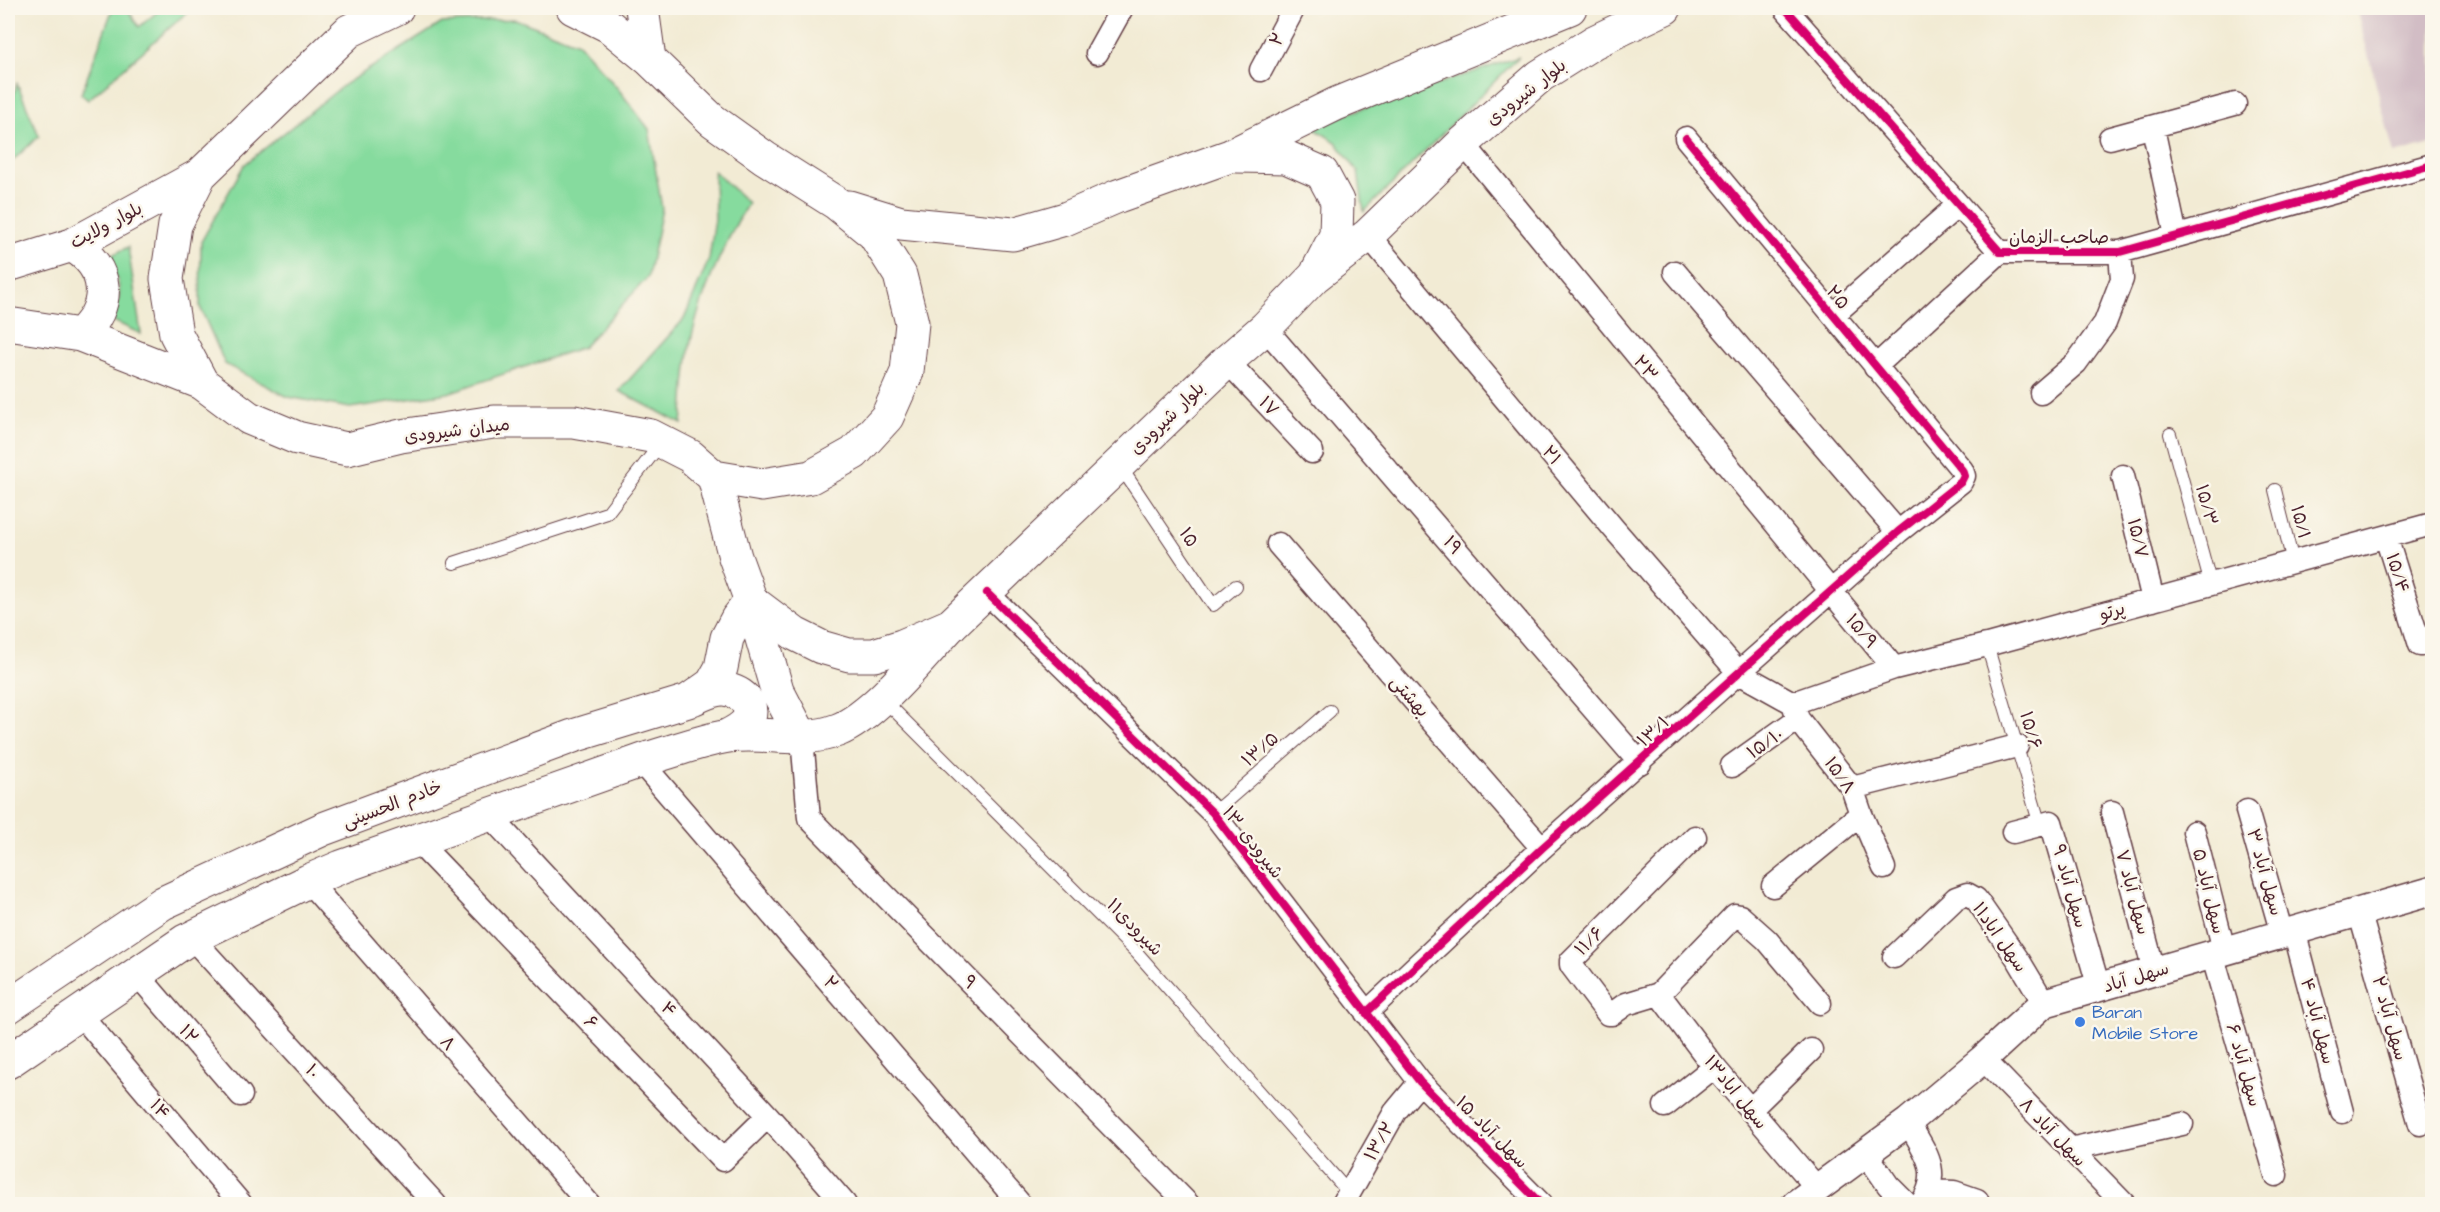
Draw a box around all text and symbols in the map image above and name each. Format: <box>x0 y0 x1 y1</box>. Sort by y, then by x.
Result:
street label: ۲ <box>1264 28 1291 50</box>
street label: بلوار شیرودی <box>1481 53 1572 132</box>
street label: بلوار ولایت <box>65 196 147 255</box>
street label: صاحب الزمان <box>2009 225 2109 250</box>
street label: ۲۵ <box>1820 280 1855 315</box>
street label: ۲۳ <box>1627 350 1664 387</box>
street label: بلوار شیرودی <box>1124 376 1210 461</box>
street label: ۱۷ <box>1253 391 1284 422</box>
street label: میدان شیرودی <box>403 412 511 449</box>
street label: ۲۱ <box>1536 440 1567 471</box>
street label: ۱۵/۳ <box>2189 482 2224 529</box>
street label: ۱۵/۱ <box>2284 503 2317 542</box>
street label: ۱۵/۷ <box>2121 516 2154 560</box>
street label: ۱۵ <box>1173 522 1204 552</box>
street label: ۱۹ <box>1437 530 1468 560</box>
street label: ۱۵/۴ <box>2380 550 2415 596</box>
street label: پرتو <box>2095 596 2128 627</box>
street label: ۱۵/۹ <box>1840 609 1884 654</box>
street label: بهشتی <box>1384 670 1435 723</box>
street label: ۱۵/۶ <box>2013 708 2048 752</box>
street label: ۱۳/۱ <box>1632 710 1675 753</box>
street label: ۱۵/۱۰ <box>1742 722 1789 765</box>
street label: ۱۳/۵ <box>1236 726 1284 773</box>
street label: ۱۵/۸ <box>1818 752 1861 799</box>
street label: خادم الحسینی <box>339 774 446 836</box>
street label: شیرودی ۱۳ <box>1216 801 1289 884</box>
street label: سهل آباد ۳ <box>2240 826 2289 919</box>
street label: سهل آباد ۹ <box>2046 841 2093 931</box>
street label: سهل آباد ۵ <box>2186 846 2231 936</box>
street label: سهل آباد ۷ <box>2109 847 2156 938</box>
street label: ۱۱شیرودی <box>1101 893 1168 962</box>
street label: سهل اباد۱۱ <box>1966 897 2033 977</box>
street label: ۱۱/۶ <box>1569 921 1610 962</box>
street label: سهل آباد <box>2100 956 2172 999</box>
street label: ۹ <box>957 970 983 995</box>
street label: ۲ <box>817 971 844 996</box>
street label: سهل آباد ۲ <box>2366 973 2413 1063</box>
street label: سهل آباد ۴ <box>2294 975 2341 1067</box>
street label: ۴ <box>655 996 682 1023</box>
place label: Baran Mobile Store <box>2092 1000 2199 1046</box>
street label: ۶ <box>578 1010 603 1035</box>
marker: Baran Mobile Store <box>2073 1015 2087 1029</box>
street label: ۱۲ <box>173 1019 204 1050</box>
street label: سهل آباد ۶ <box>2220 1021 2267 1110</box>
street label: ۸ <box>434 1030 461 1056</box>
street label: سهل اباد۱۳ <box>1698 1050 1773 1135</box>
street label: ۱۰ <box>299 1058 326 1084</box>
street label: سهل آباد ۱۵ <box>1450 1090 1534 1174</box>
street label: سهل آباد ۸ <box>2013 1092 2092 1172</box>
street label: ۱۴ <box>144 1094 176 1125</box>
street label: ۱۳/۲ <box>1358 1117 1401 1166</box>

